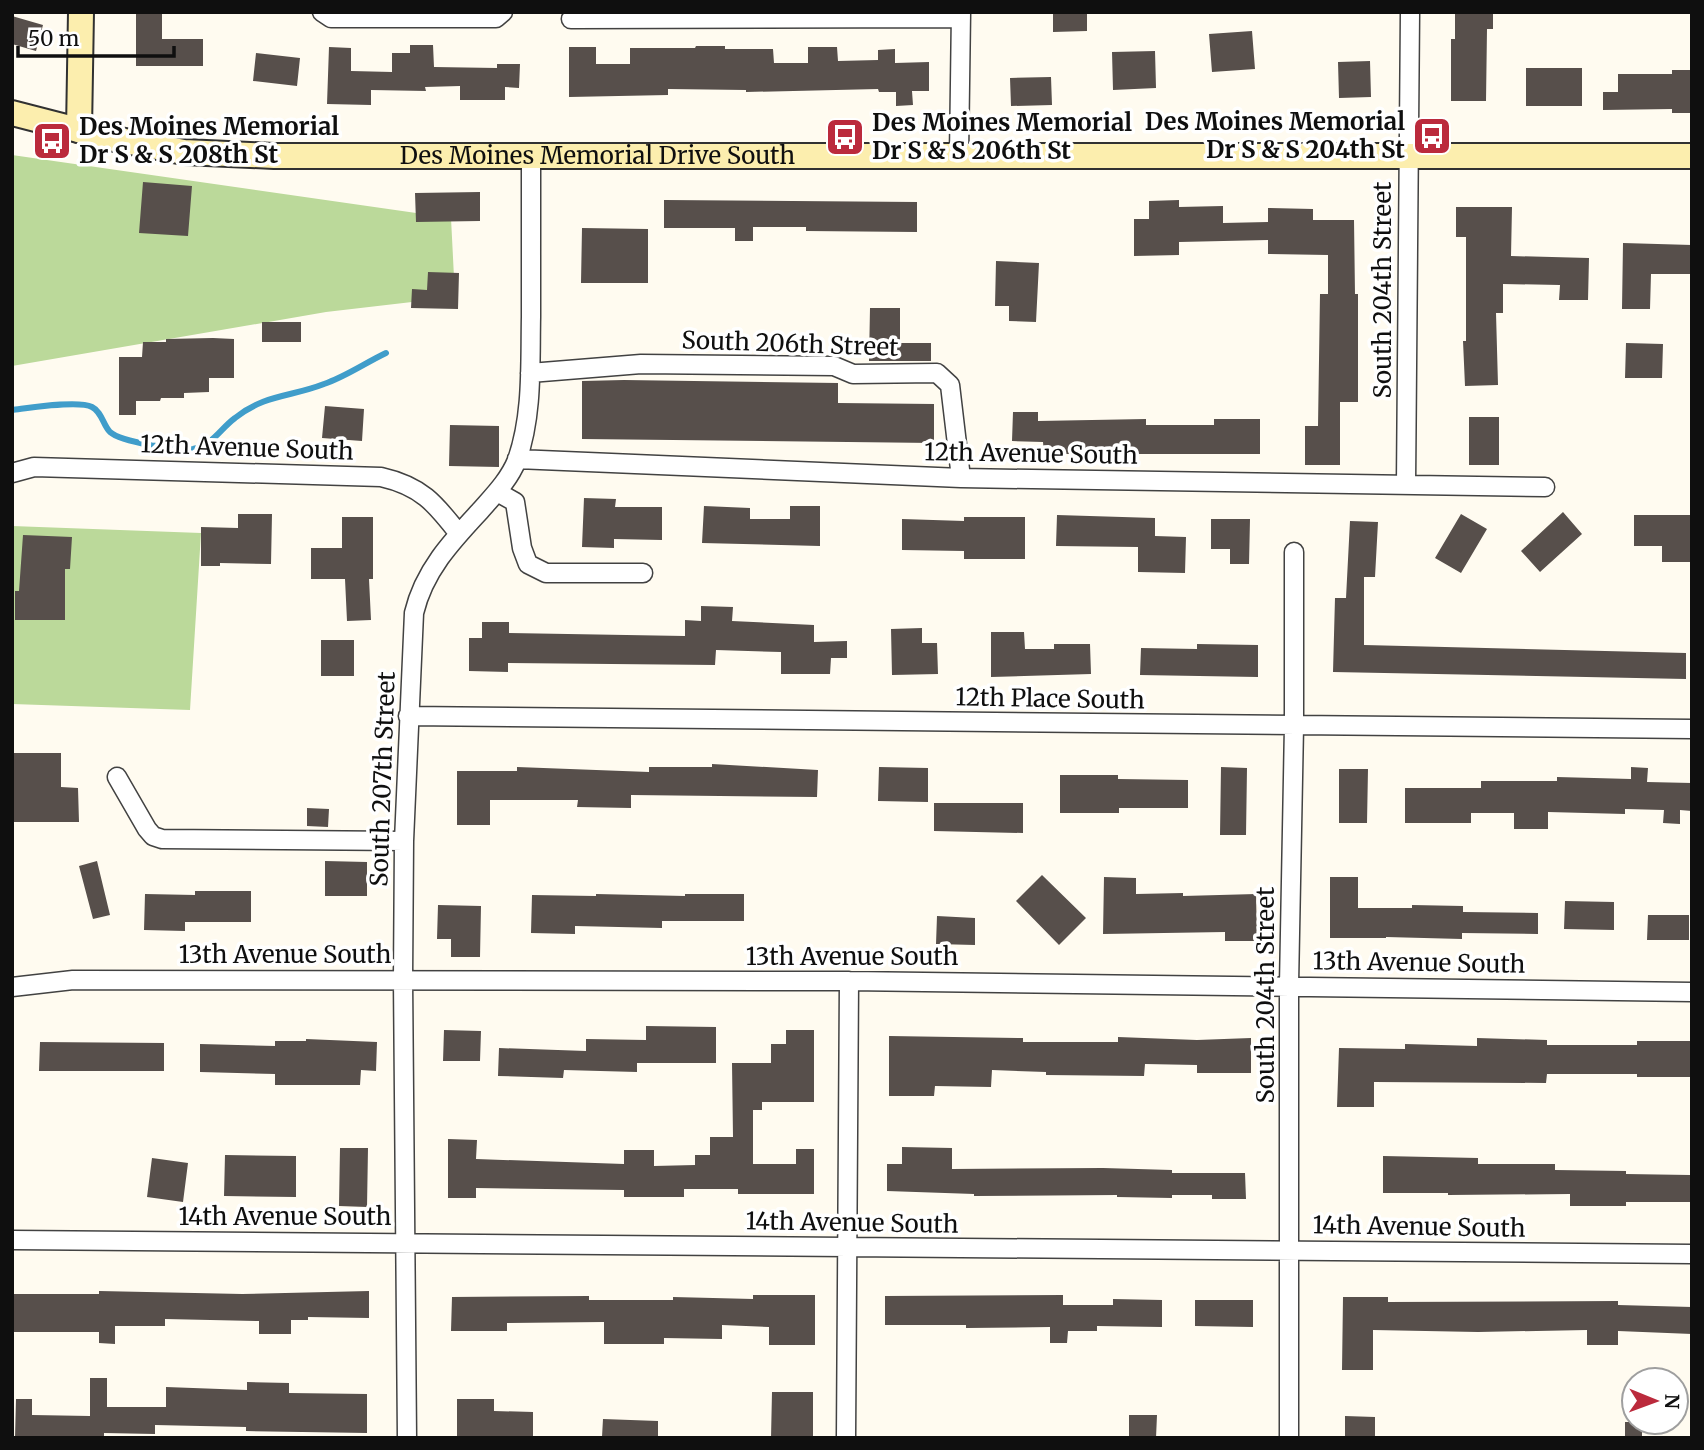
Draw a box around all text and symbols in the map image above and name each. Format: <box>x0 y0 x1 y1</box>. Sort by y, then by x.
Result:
scale bar <box>18 14 173 58</box>
text: 50 m <box>28 25 79 52</box>
place label: Des Moines Memorial Dr S & S 204th St <box>1145 106 1405 165</box>
place label: Des Moines Memorial Dr S & S 206th St <box>872 107 1132 166</box>
place label: Des Moines Memorial Dr S & S 208th St <box>79 111 339 170</box>
bus stop icon: Des Moines Memorial Dr S & S 204th St <box>1411 115 1453 157</box>
bus stop icon: Des Moines Memorial Dr S & S 206th St <box>824 116 866 158</box>
bus stop icon: Des Moines Memorial Dr S & S 208th St <box>31 120 73 162</box>
street label: Des Moines Memorial Drive South <box>400 140 795 171</box>
street label: South 204th Street <box>1367 181 1398 398</box>
street label: South 206th Street <box>681 324 900 363</box>
street label: 12th Avenue South <box>140 428 354 467</box>
street label: 12th Avenue South <box>924 436 1138 471</box>
street label: South 207th Street <box>363 670 402 887</box>
street label: 12th Place South <box>955 681 1145 716</box>
street label: South 204th Street <box>1250 886 1281 1103</box>
street label: 13th Avenue South <box>179 939 391 970</box>
street label: 13th Avenue South <box>746 941 958 972</box>
street label: 13th Avenue South <box>1312 945 1526 980</box>
street label: 14th Avenue South <box>179 1201 392 1232</box>
street label: 14th Avenue South <box>745 1205 959 1240</box>
street label: 14th Avenue South <box>1312 1209 1526 1244</box>
north arrow <box>1620 1366 1690 1436</box>
text: N <box>1660 1394 1684 1409</box>

